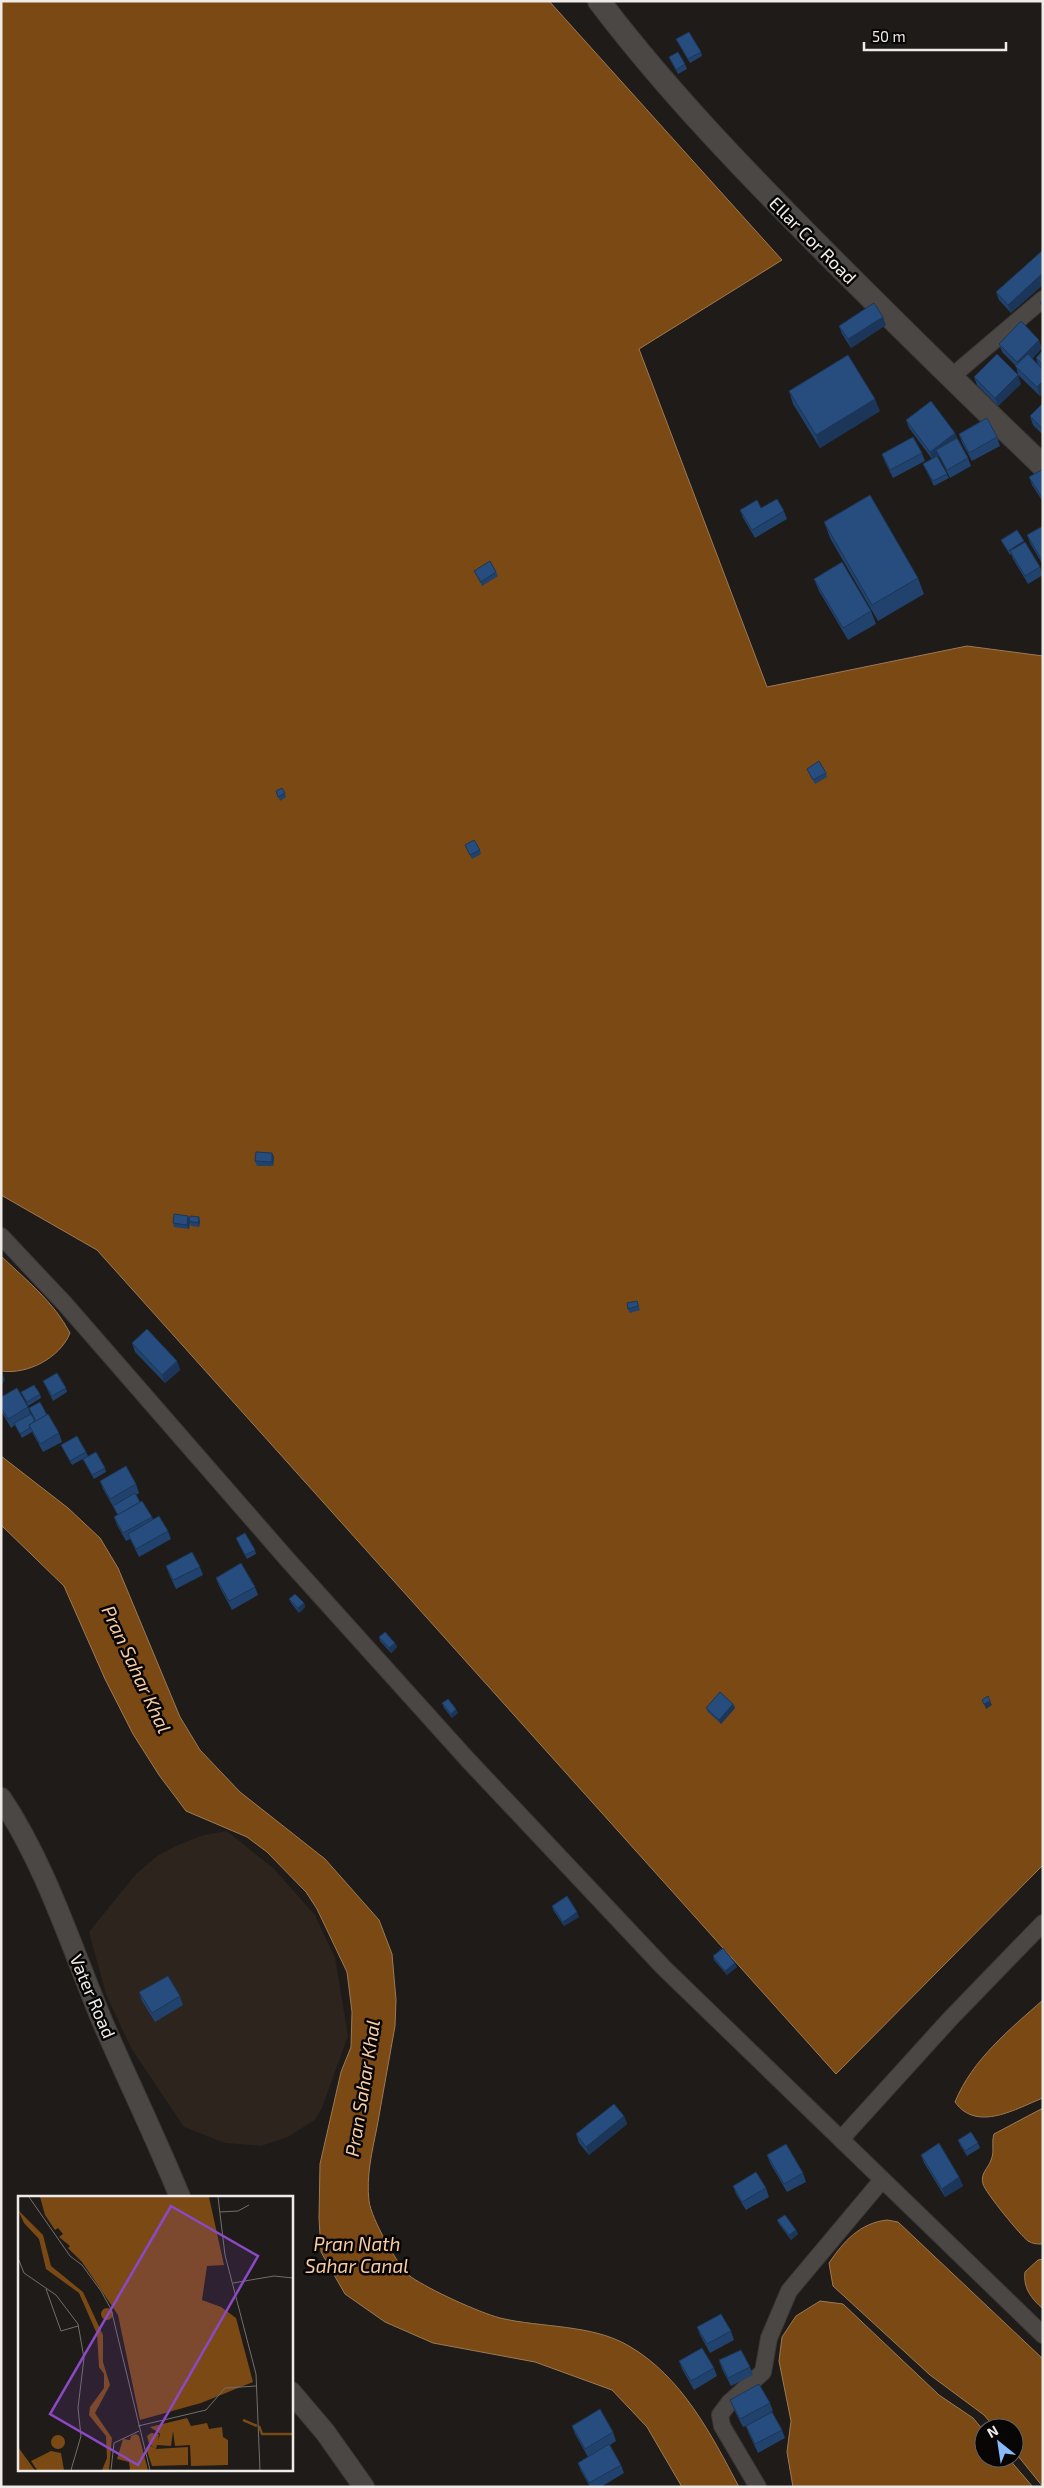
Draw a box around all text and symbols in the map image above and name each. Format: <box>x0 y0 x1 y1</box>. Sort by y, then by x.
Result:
scale bar <box>864 20 1006 52</box>
text: 50 m <box>872 27 906 45</box>
street label: Ellar Cor Road <box>765 192 861 288</box>
water label: Pran Sahar Khal <box>97 1602 177 1736</box>
street label: Vater Road <box>65 1951 121 2041</box>
water label: Pran Sahar Khal <box>340 2018 384 2158</box>
inset map <box>18 2196 292 2470</box>
water label: Pran Nath Sahar Canal <box>305 2232 409 2277</box>
north arrow <box>974 2418 1024 2468</box>
text: N <box>984 2421 1001 2441</box>

